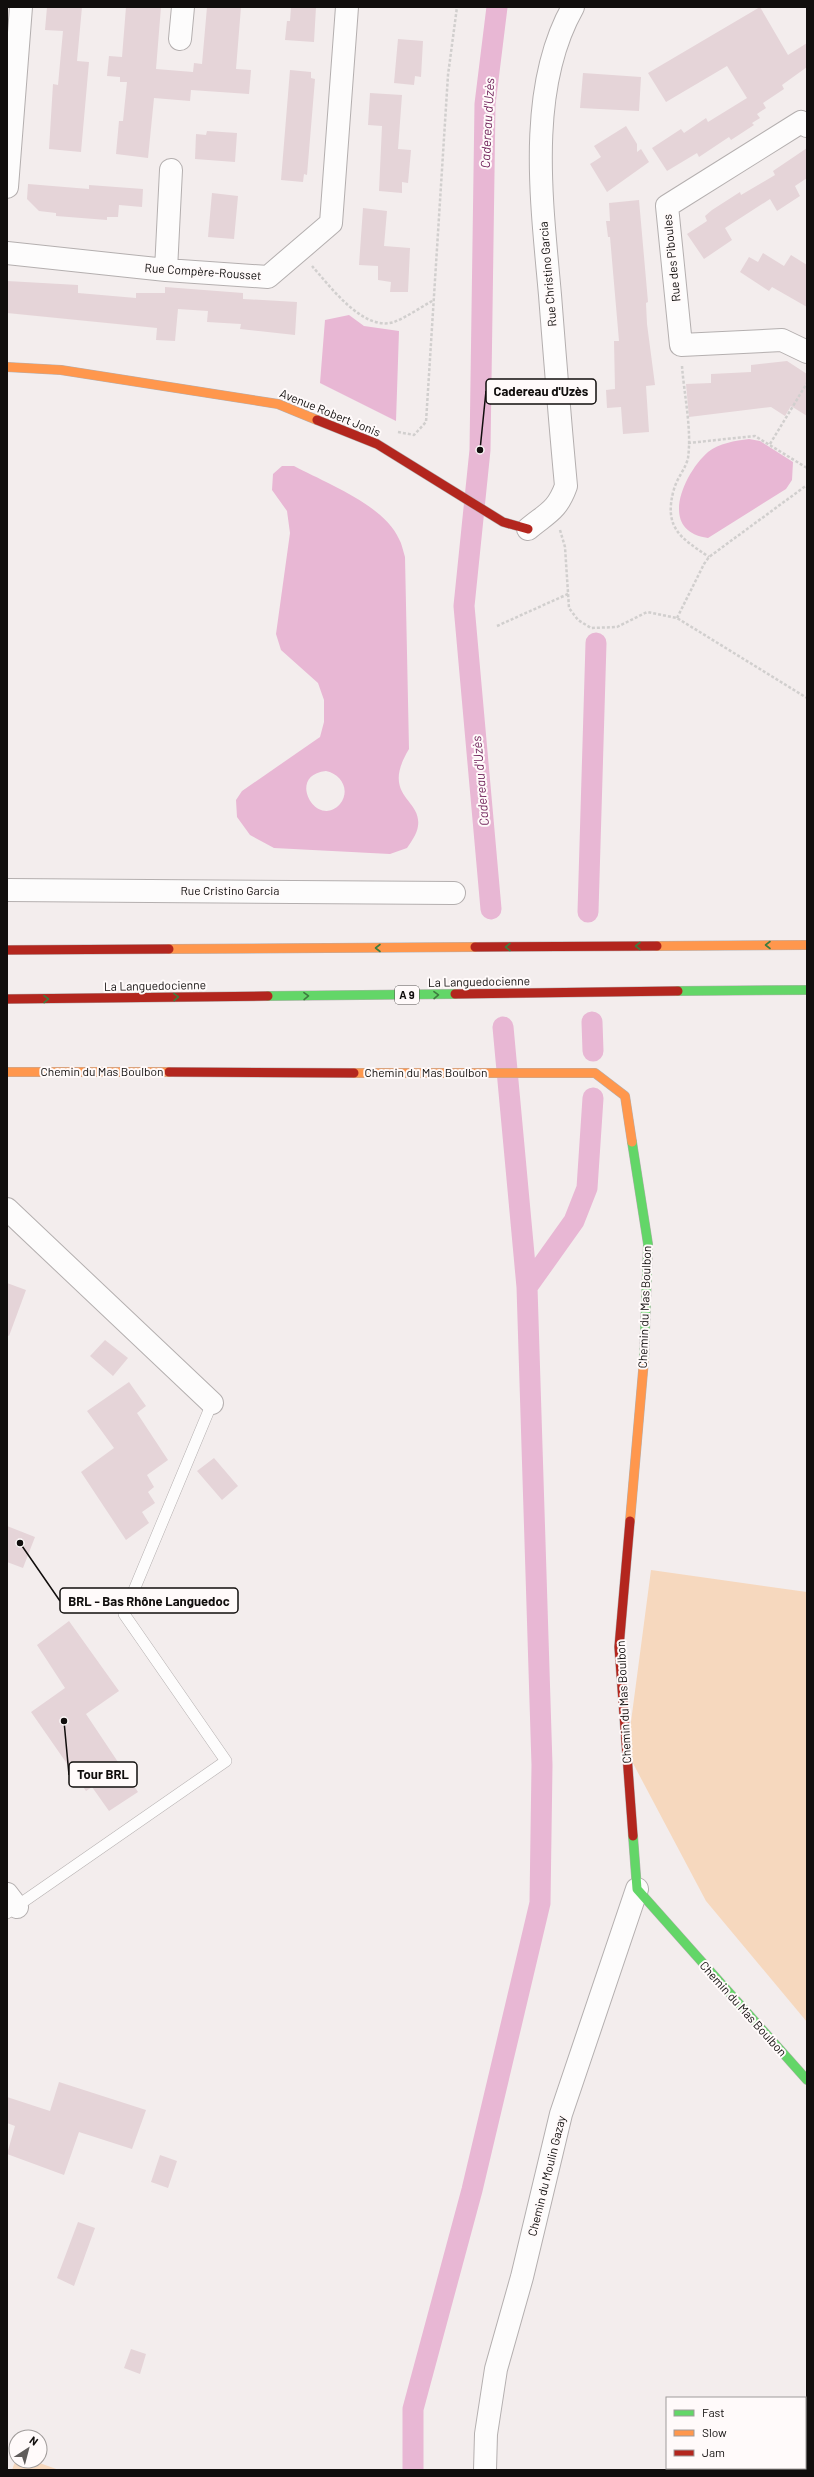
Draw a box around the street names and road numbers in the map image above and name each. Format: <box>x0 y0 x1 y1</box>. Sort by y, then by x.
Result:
street label: Rue des Piboules <box>659 213 683 303</box>
street label: Rue Christino Garcia <box>535 221 559 327</box>
street label: Rue Compère-Rousset <box>144 260 262 282</box>
street label: Avenue Robert Jonis <box>278 385 383 439</box>
street label: Rue Cristino Garcia <box>181 883 279 897</box>
street label: La Languedocienne <box>428 973 530 989</box>
street label: La Languedocienne <box>104 977 206 993</box>
road number: A 9 <box>395 986 419 1004</box>
street label: Chemin du Mas Boulbon <box>41 1064 163 1078</box>
street label: Chemin du Mas Boulbon <box>365 1065 487 1079</box>
street label: Chemin du Mas Boulbon <box>635 1245 653 1369</box>
street label: Chemin du Mas Boulbon <box>613 1640 633 1764</box>
street label: Chemin du Mas Boulbon <box>697 1958 790 2059</box>
street label: Chemin du Moulin Gazay <box>524 2114 568 2238</box>

